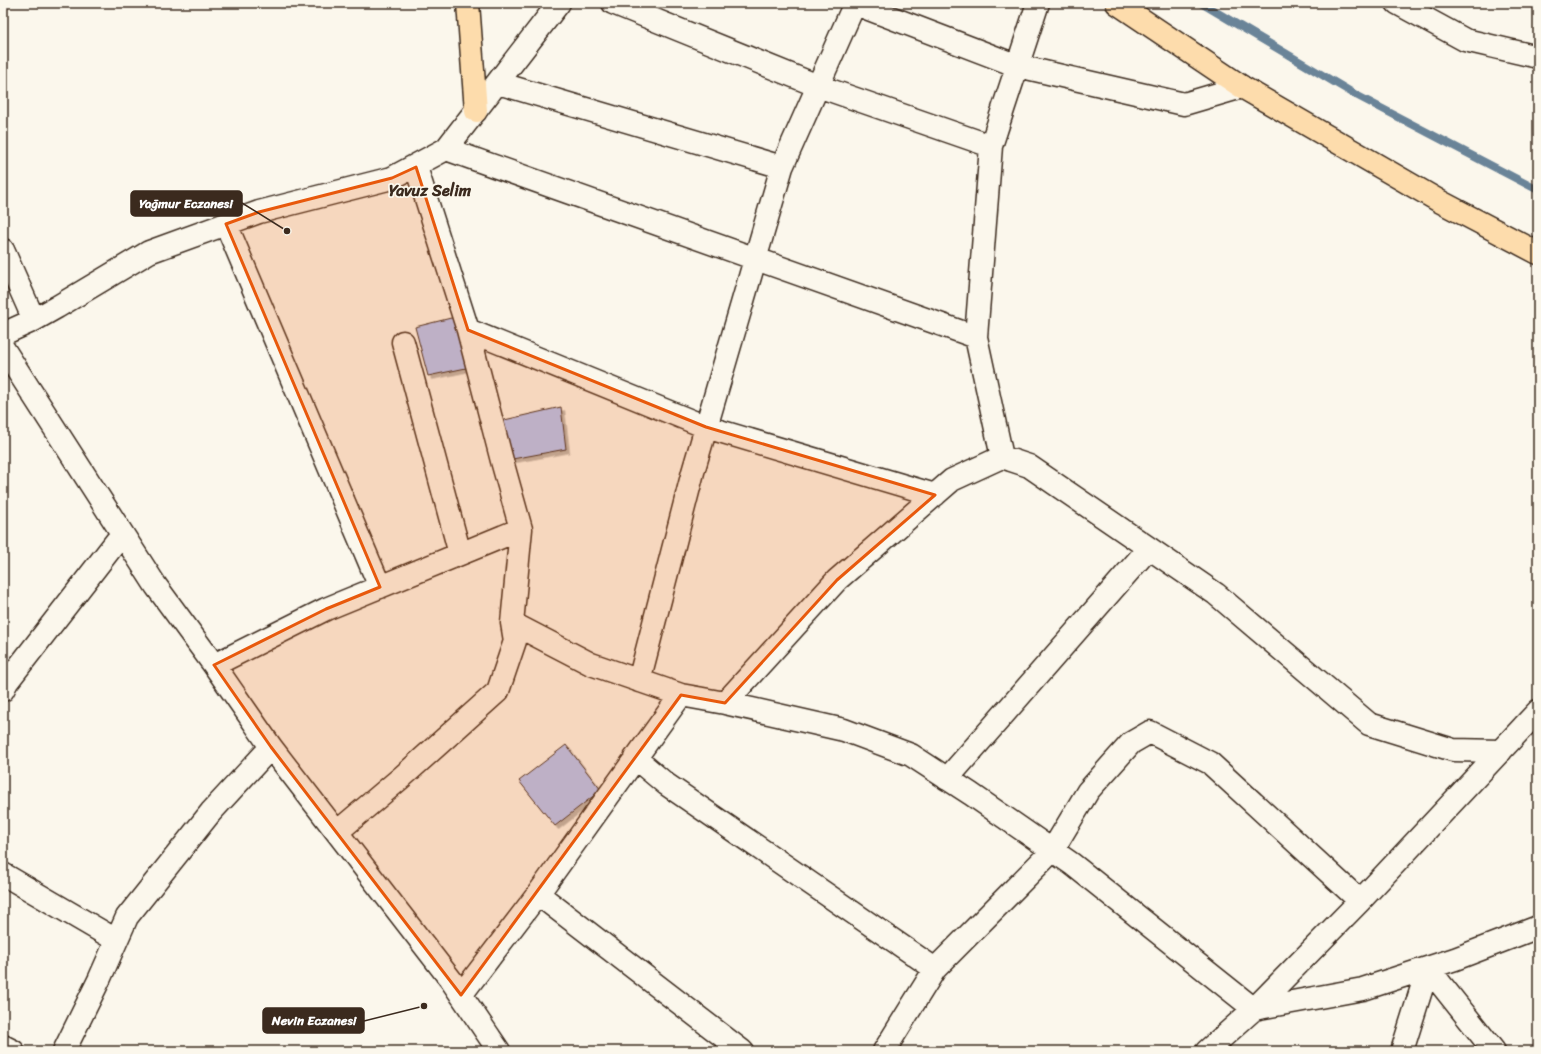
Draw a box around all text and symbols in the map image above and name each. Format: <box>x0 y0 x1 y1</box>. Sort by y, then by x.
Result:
district label: Yavuz Selim <box>389 176 472 205</box>
callout: Yağmur Eczanesi <box>131 191 242 216</box>
text: Yağmur Eczanesi <box>139 192 234 215</box>
callout: Nevin Eczanesi <box>263 1008 364 1033</box>
text: Nevin Eczanesi <box>271 1009 358 1032</box>

